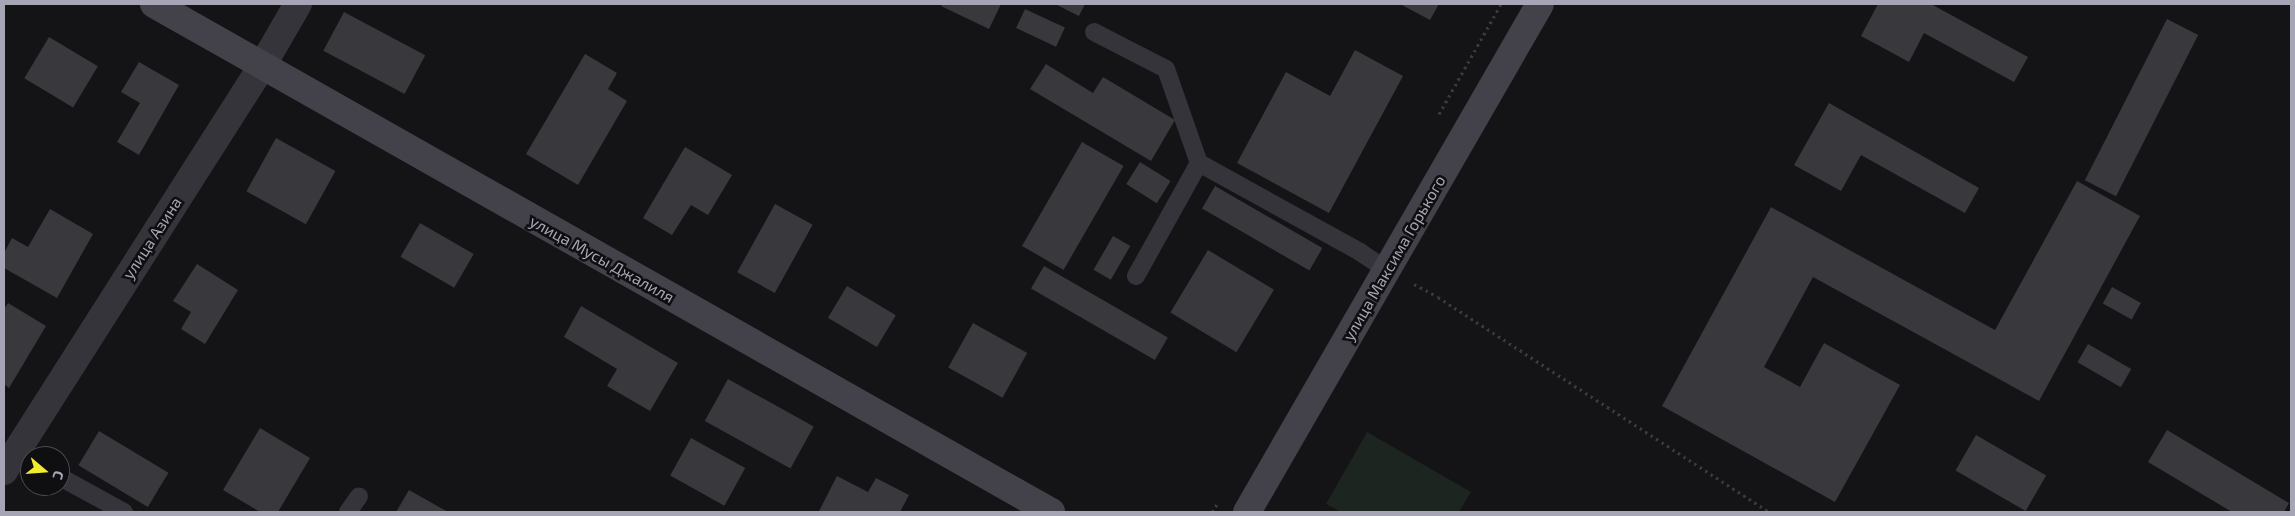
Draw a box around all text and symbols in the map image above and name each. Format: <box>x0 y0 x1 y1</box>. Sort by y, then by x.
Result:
street label: улица Максима Горького <box>1339 172 1449 344</box>
street label: улица Азина <box>118 193 186 283</box>
street label: улица Мусы Джалиля <box>526 211 678 307</box>
north arrow <box>20 446 70 496</box>
text: С <box>49 469 68 482</box>

